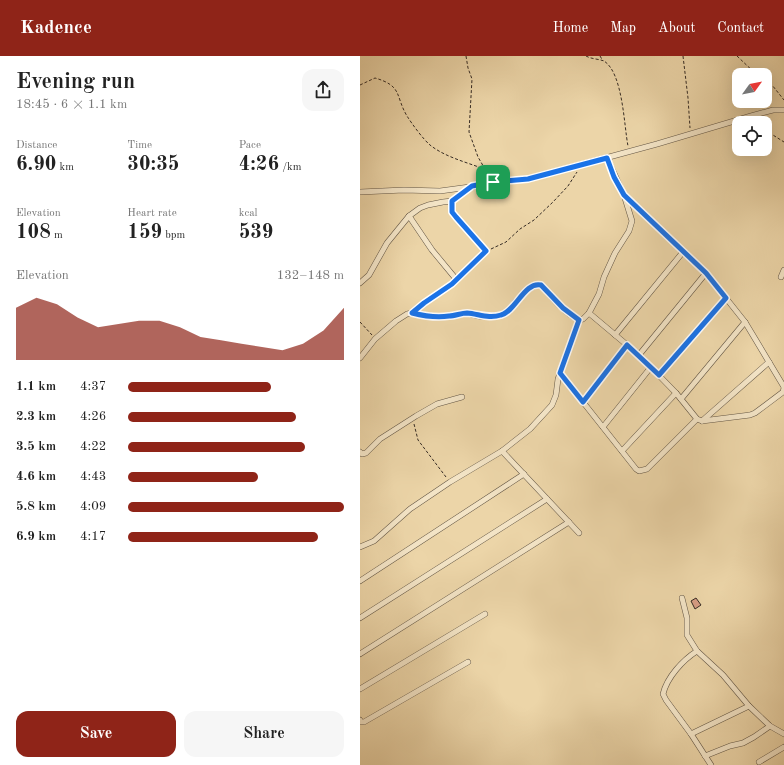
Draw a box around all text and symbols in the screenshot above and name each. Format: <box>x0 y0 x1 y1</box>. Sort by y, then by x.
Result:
text: Kadence <box>20 19 92 38</box>
text: Home <box>553 21 588 35</box>
text: Map <box>610 21 636 35</box>
text: About <box>658 21 695 35</box>
text: Contact <box>717 21 764 35</box>
north arrow <box>732 68 772 108</box>
map controls <box>732 68 772 156</box>
button: share <box>302 69 344 111</box>
text: Evening run <box>16 71 135 93</box>
text: 18:45 · 6 × 1.1 km <box>16 98 127 111</box>
button: locate <box>732 116 772 156</box>
text: Distance <box>16 140 57 151</box>
text: Time <box>127 140 152 151</box>
text: Pace <box>239 140 261 151</box>
text: 6.90 <box>16 155 56 175</box>
text: 30:35 <box>127 155 179 175</box>
text: 4:26 <box>239 155 279 175</box>
text: km <box>56 162 74 173</box>
text: /km <box>279 162 302 173</box>
pin <box>476 165 510 199</box>
icon: arrive <box>482 171 504 193</box>
text: Elevation <box>16 208 61 219</box>
text: Heart rate <box>127 208 177 219</box>
text: kcal <box>239 208 258 219</box>
text: 108 <box>16 223 51 243</box>
text: 159 <box>127 223 162 243</box>
text: 539 <box>239 223 273 243</box>
text: m <box>51 230 63 241</box>
text: bpm <box>162 230 185 241</box>
text: Elevation <box>16 269 69 282</box>
text: 132–148 m <box>277 269 344 282</box>
text: 1.1 km <box>16 380 56 393</box>
text: 4:37 <box>80 380 106 393</box>
text: 2.3 km <box>16 410 56 423</box>
text: 4:26 <box>80 410 106 423</box>
text: 3.5 km <box>16 440 56 453</box>
text: 4:22 <box>80 440 106 453</box>
text: 4.6 km <box>16 470 56 483</box>
text: 4:43 <box>80 470 106 483</box>
text: 5.8 km <box>16 500 56 513</box>
text: 4:09 <box>80 500 106 513</box>
text: 6.9 km <box>16 530 56 543</box>
text: 4:17 <box>80 530 106 543</box>
button: Save <box>16 711 176 757</box>
button: Share <box>184 711 344 757</box>

